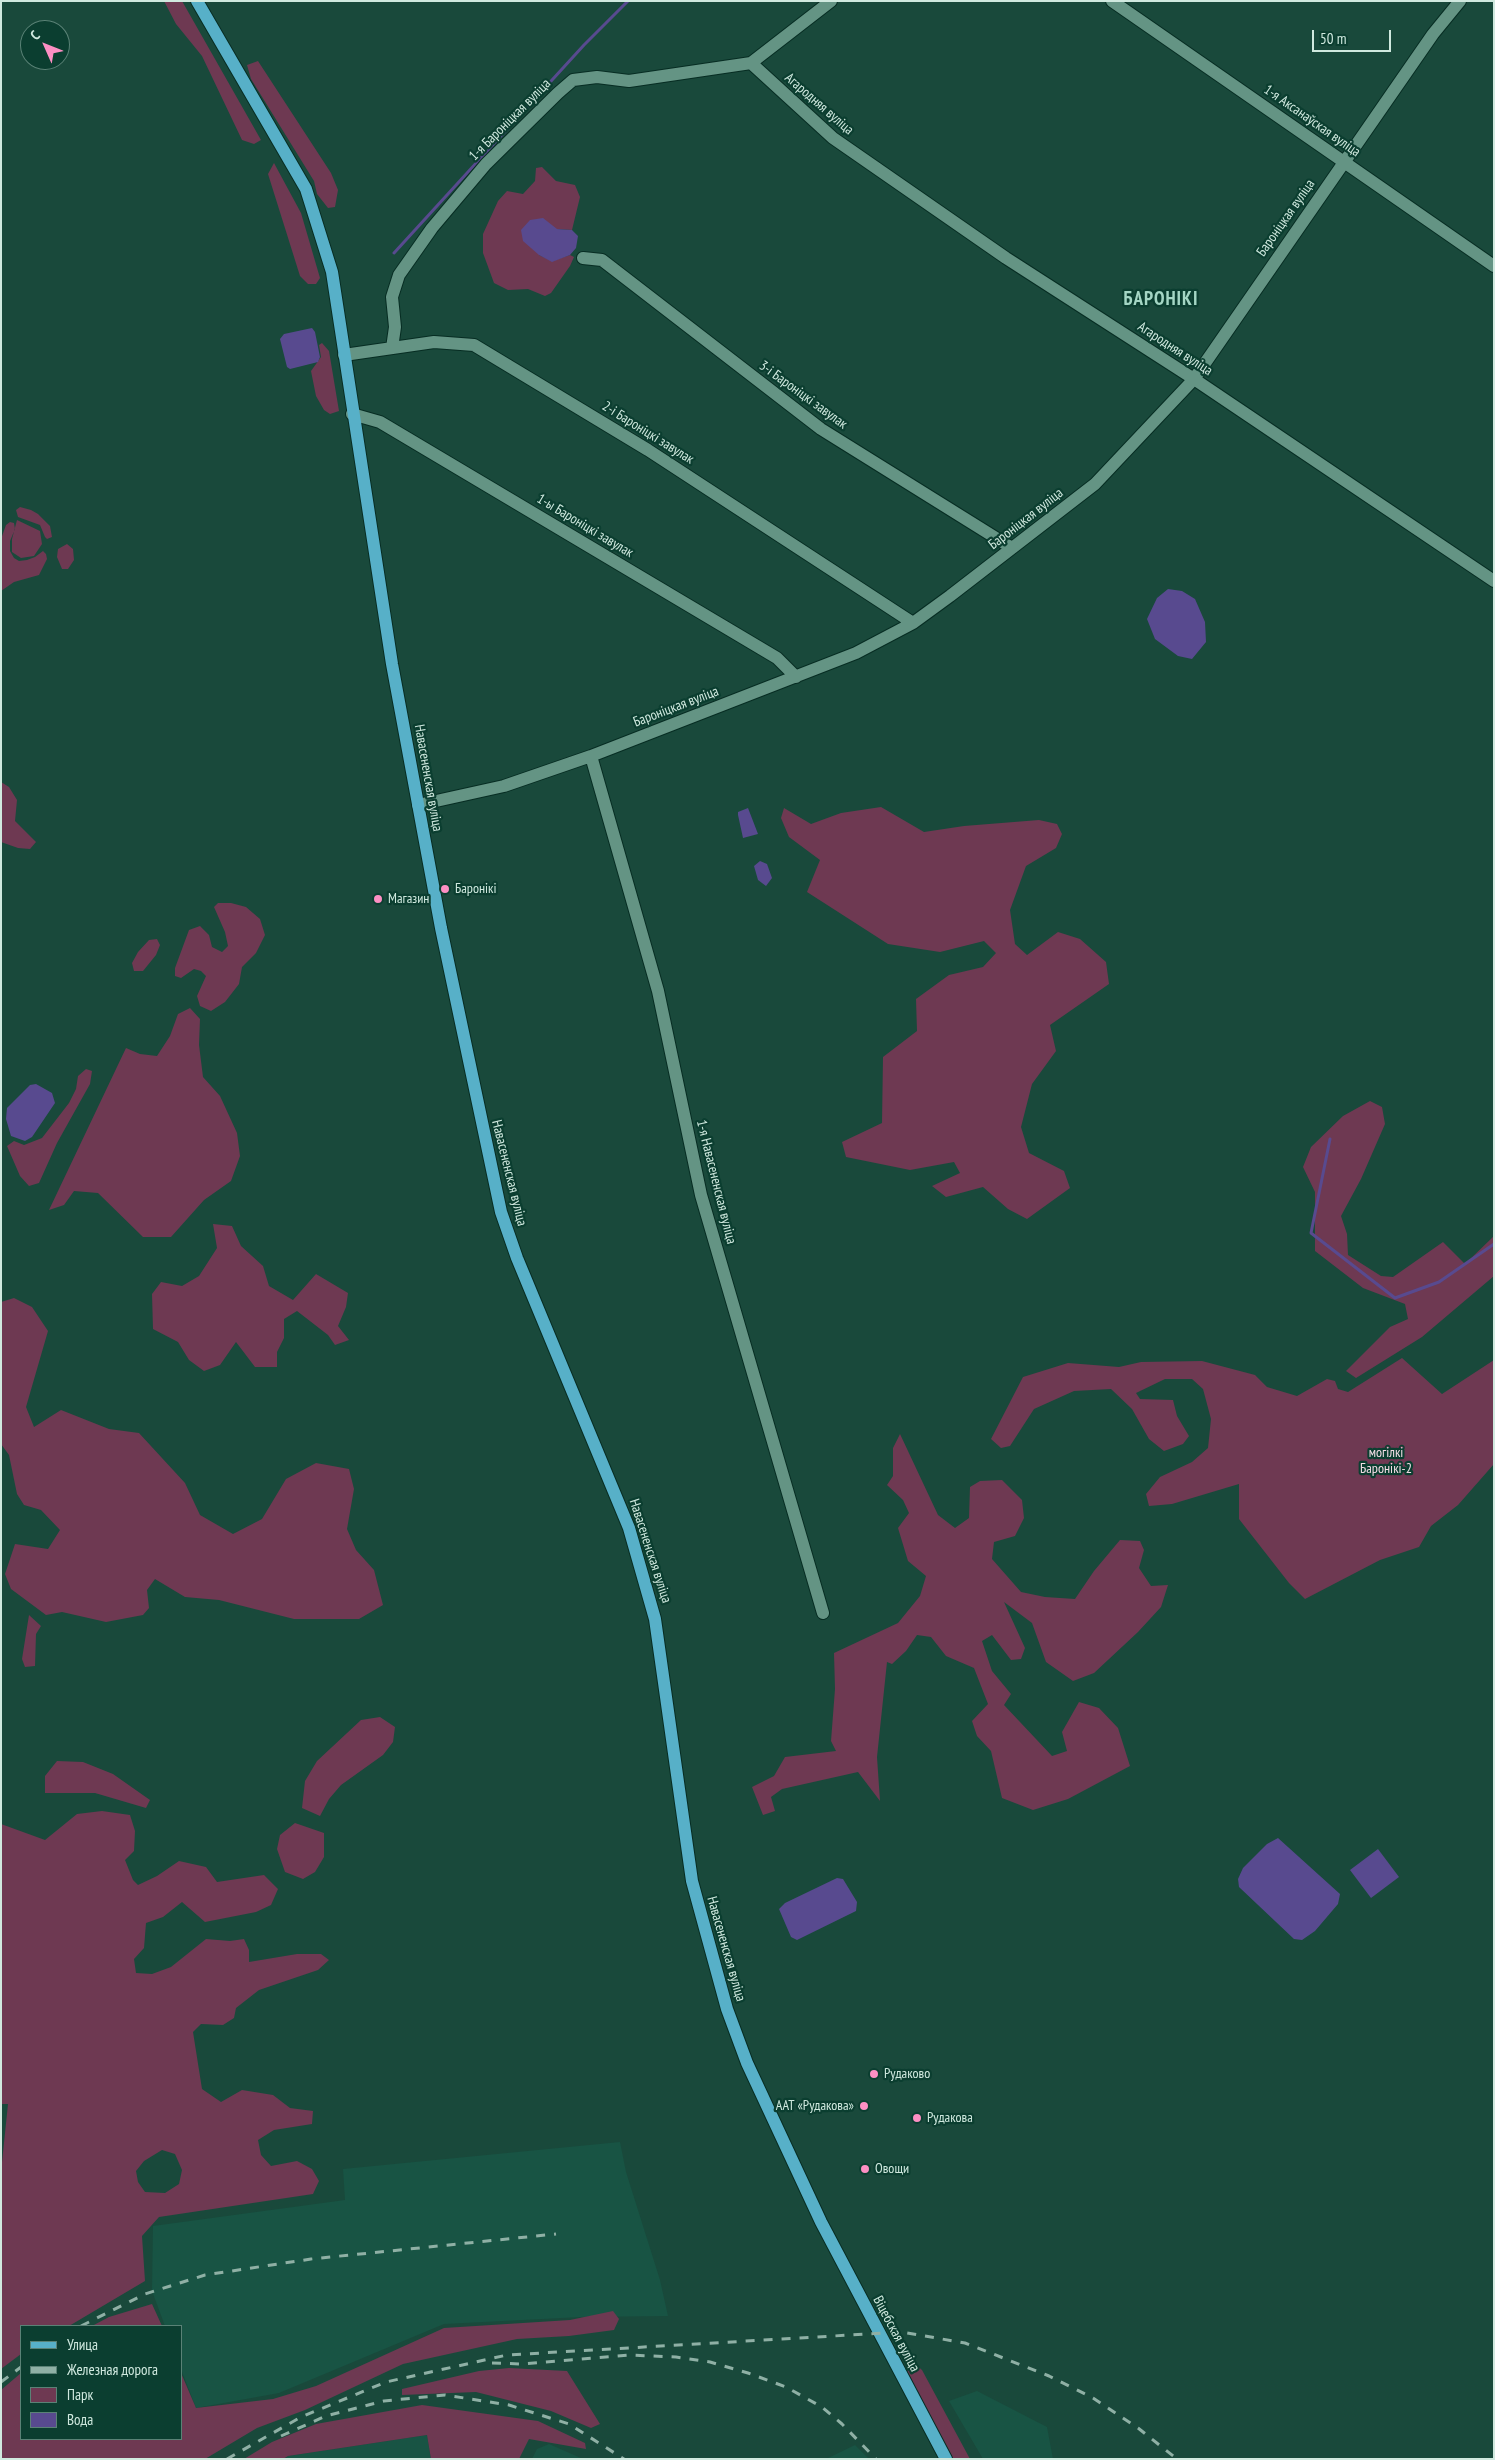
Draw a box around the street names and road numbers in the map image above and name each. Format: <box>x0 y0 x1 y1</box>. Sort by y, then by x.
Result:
street label: Агародняя вуліца <box>781 70 857 138</box>
street label: 1-я Бароніцкая вуліца <box>466 76 554 164</box>
street label: 1-я Аксанаўская вуліца <box>1261 81 1363 161</box>
street label: Бароніцкая вуліца <box>1253 176 1319 260</box>
street label: Агародняя вуліца <box>1134 319 1216 379</box>
street label: 3-і Бароніцкі завулак <box>756 357 850 433</box>
street label: 2-і Бароніцкі завулак <box>599 398 697 468</box>
street label: Бароніцкая вуліца <box>985 485 1067 553</box>
street label: 1-ы Бароніцкі завулак <box>534 491 636 561</box>
street label: Бароніцкая вуліца <box>631 683 721 731</box>
street label: Навасененская вуліца <box>410 723 446 833</box>
street label: Навасененская вуліца <box>488 1118 530 1228</box>
street label: 1-я Навасененская вуліца <box>692 1118 740 1246</box>
street label: Навасененская вуліца <box>625 1497 675 1605</box>
street label: Навасененская вуліца <box>703 1895 749 2003</box>
street label: Віцебская вуліца <box>869 2293 923 2375</box>

